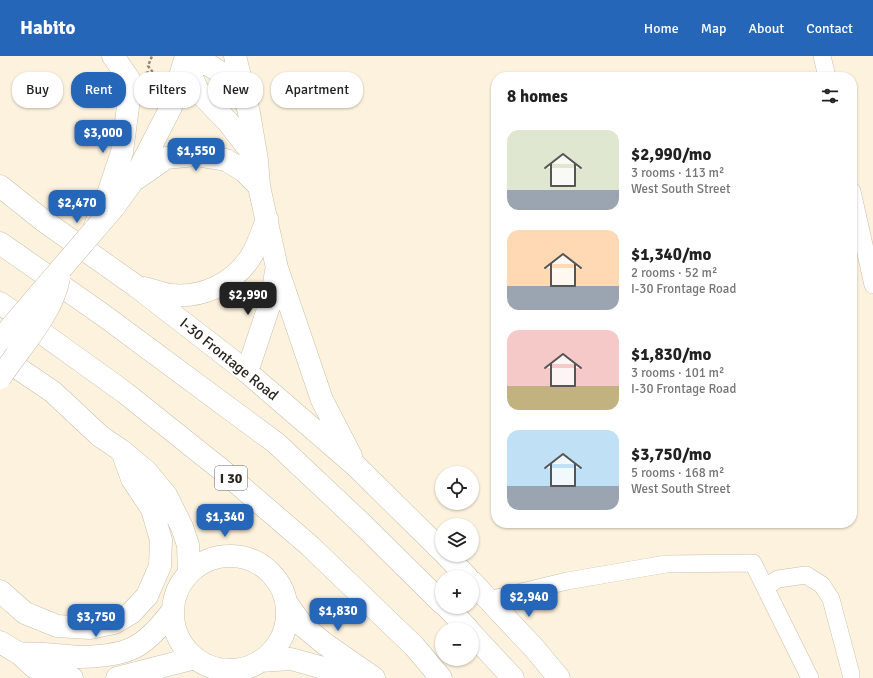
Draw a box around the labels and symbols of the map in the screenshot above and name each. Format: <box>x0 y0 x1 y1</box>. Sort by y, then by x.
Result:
pin: $3,000 <box>70 120 136 154</box>
pin: $1,550 <box>163 138 229 172</box>
pin: $2,470 <box>44 190 110 224</box>
pin: $2,990 <box>215 282 281 316</box>
street label: I-30 Frontage Road <box>176 314 282 404</box>
road number: I 30 <box>215 466 247 490</box>
pin: $1,340 <box>192 504 258 538</box>
pin: $2,940 <box>496 584 562 618</box>
pin: $1,830 <box>305 598 371 632</box>
pin: $3,750 <box>63 604 129 638</box>

